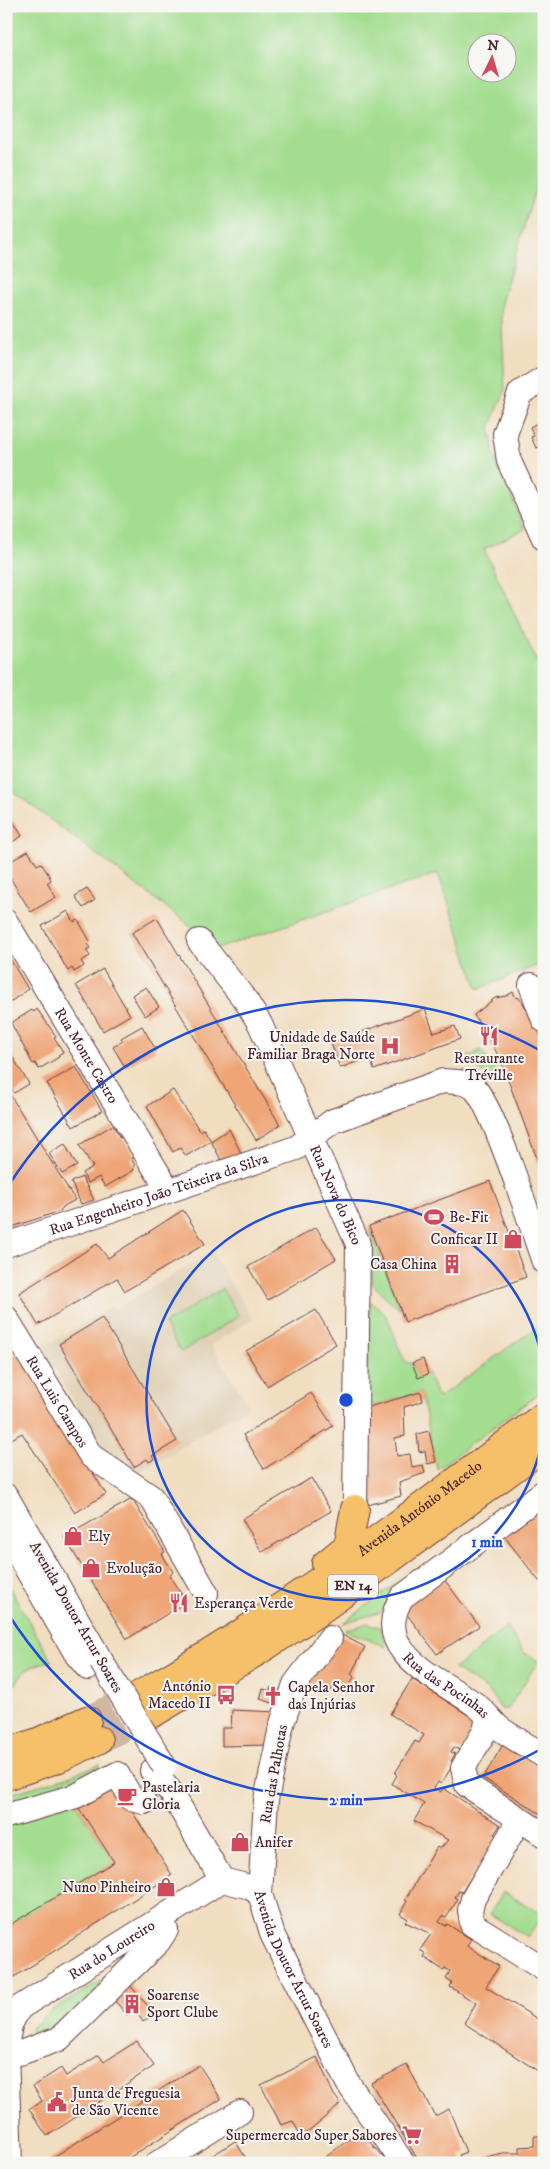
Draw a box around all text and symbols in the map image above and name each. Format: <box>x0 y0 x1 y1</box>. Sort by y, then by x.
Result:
north arrow <box>468 32 518 82</box>
text: N <box>487 37 500 56</box>
street label: Rua Monte Castro <box>50 1004 123 1107</box>
restaurant icon: Restaurante Tréville <box>478 1025 500 1047</box>
place label: Unidade de Saúde Familiar Braga Norte <box>247 1028 375 1064</box>
hospital icon: Unidade de Saúde Familiar Braga Norte <box>379 1035 401 1057</box>
place label: Restaurante Tréville <box>454 1049 524 1085</box>
street label: Rua Nova do Bico <box>305 1142 367 1248</box>
street label: Rua Engenheiro João Teixeira da Silva <box>47 1148 271 1239</box>
sports icon: Be-Fit <box>423 1206 445 1228</box>
place label: Be-Fit <box>449 1208 489 1227</box>
shop icon: Conficar II <box>502 1228 524 1250</box>
place label: Conficar II <box>430 1230 498 1249</box>
building icon: Casa China <box>441 1253 463 1275</box>
place label: Casa China <box>370 1255 438 1274</box>
street label: Rua Luis Campos <box>22 1352 93 1451</box>
centre of rings <box>337 1391 355 1409</box>
street label: Avenida António Macedo <box>354 1456 486 1560</box>
shop icon: Ely <box>62 1525 84 1547</box>
place label: Ely <box>88 1527 111 1546</box>
text: 1 min <box>471 1533 503 1552</box>
street label: Avenida Doutor Artur Soares <box>25 1538 127 1696</box>
shop icon: Evolução <box>80 1557 102 1579</box>
place label: Evolução <box>106 1559 162 1578</box>
road number: EN 14 <box>328 1574 378 1598</box>
restaurant icon: Esperança Verde <box>168 1592 190 1614</box>
place label: Esperança Verde <box>194 1594 293 1613</box>
street label: Rua das Pocinhas <box>399 1648 494 1722</box>
place label: António Macedo II <box>148 1677 211 1713</box>
place label: Capela Senhor das Injúrias <box>288 1678 375 1714</box>
bus stop icon: António Macedo II <box>215 1684 237 1706</box>
church icon: Capela Senhor das Injúrias <box>262 1685 284 1707</box>
street label: Rua das Palhotas <box>256 1723 292 1825</box>
place label: Pastelaria Gloria <box>142 1778 200 1814</box>
cafe icon: Pastelaria Gloria <box>116 1785 138 1807</box>
text: 2 min <box>329 1791 363 1810</box>
shop icon: Anifer <box>229 1831 251 1853</box>
place label: Anifer <box>255 1833 293 1852</box>
shop icon: Nuno Pinheiro <box>155 1876 177 1898</box>
place label: Nuno Pinheiro <box>62 1878 151 1897</box>
street label: Avenida Doutor Artur Soares <box>250 1888 338 2051</box>
street label: Rua do Loureiro <box>65 1915 158 1984</box>
place label: Soarense Sport Clube <box>147 1986 218 2022</box>
building icon: Soarense Sport Clube <box>121 1993 143 2015</box>
place label: Junta de Freguesia de São Vicente <box>70 2084 181 2120</box>
public building icon: Junta de Freguesia de São Vicente <box>46 2091 68 2113</box>
supermarket icon: Supermercado Super Sabores <box>401 2124 423 2146</box>
place label: Supermercado Super Sabores <box>226 2126 397 2145</box>

